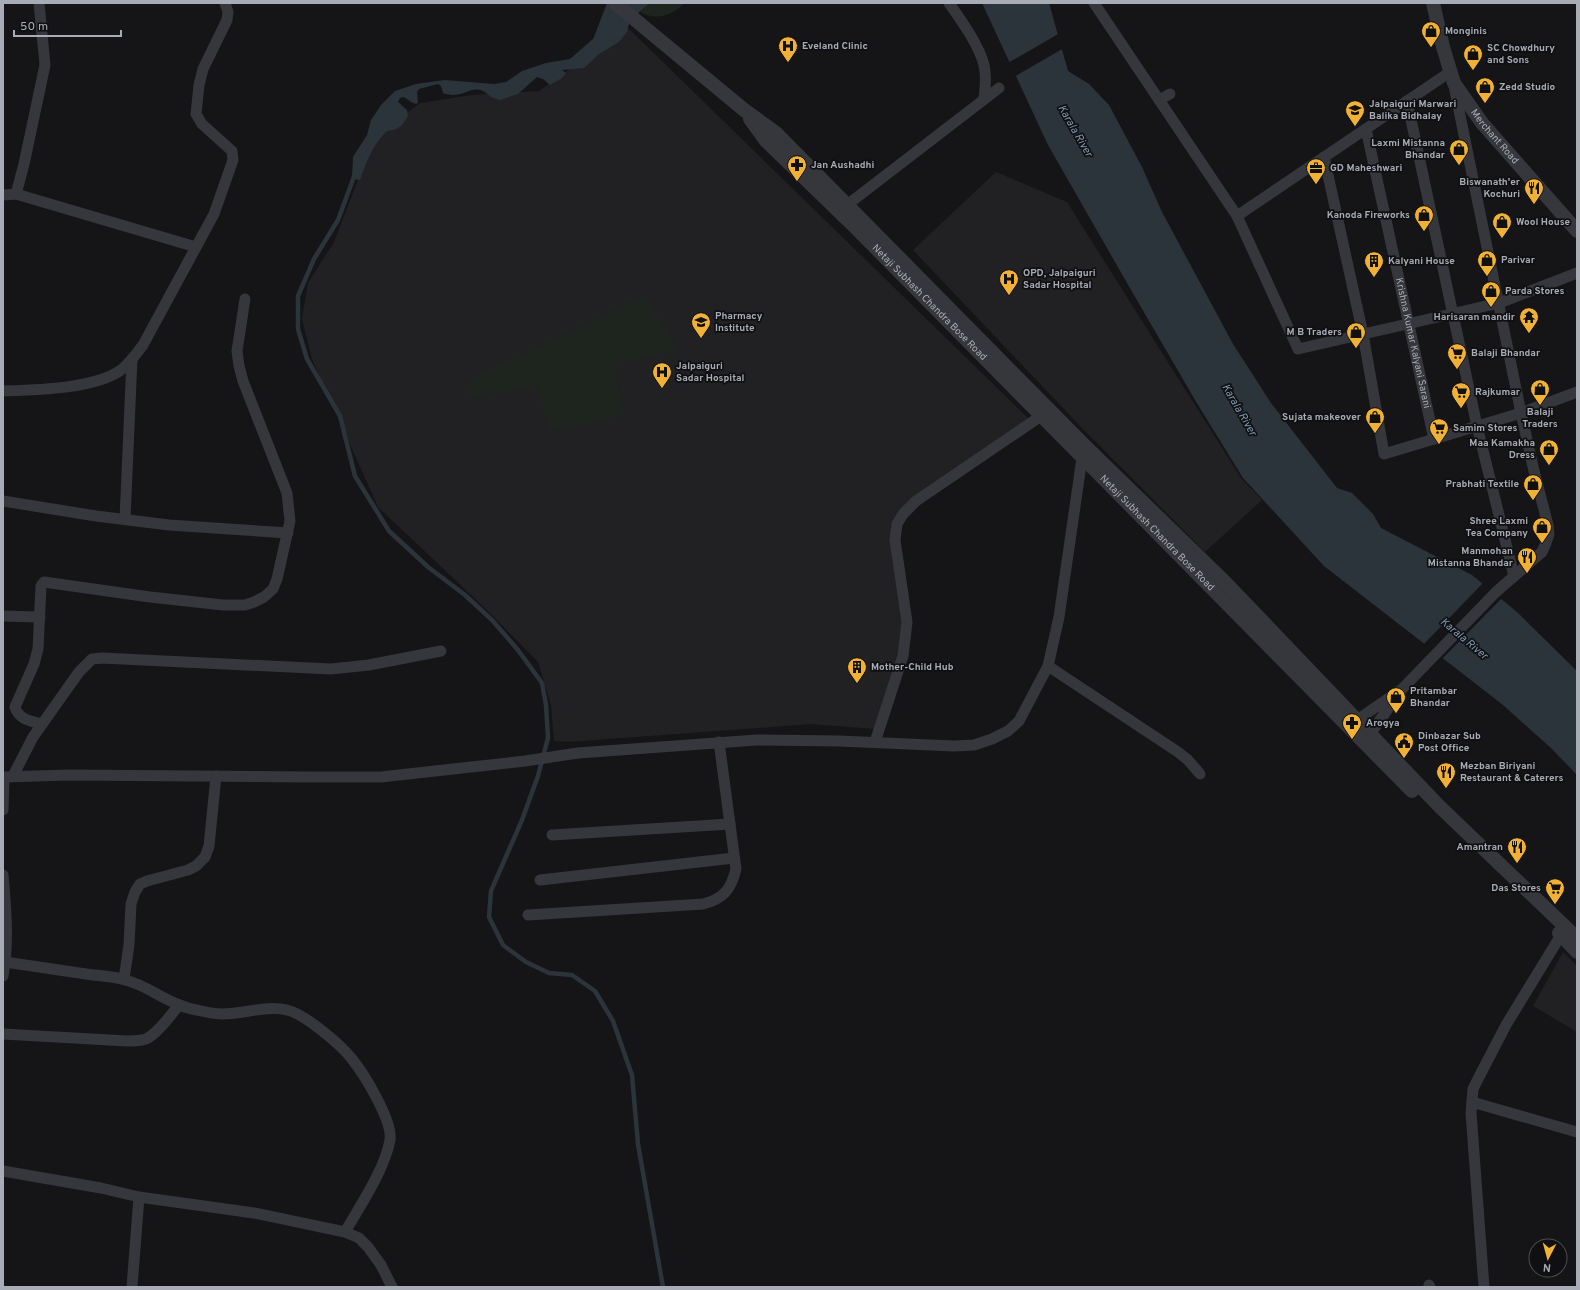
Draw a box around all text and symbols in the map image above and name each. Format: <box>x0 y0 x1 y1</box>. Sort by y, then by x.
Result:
scale bar <box>14 12 121 38</box>
text: 50 m <box>20 19 48 35</box>
shop icon: Monginis <box>1420 20 1442 48</box>
place label: Monginis <box>1445 25 1487 38</box>
hospital icon: Eveland Clinic <box>777 35 799 63</box>
place label: Eveland Clinic <box>802 40 868 53</box>
place label: SC Chowdhury and Sons <box>1487 42 1555 67</box>
shop icon: SC Chowdhury and Sons <box>1462 43 1484 71</box>
shop icon: Zedd Studio <box>1474 76 1496 104</box>
place label: Zedd Studio <box>1499 81 1556 94</box>
place label: Jalpaiguri Marwari Balika Bidhalay <box>1369 98 1456 123</box>
school or university icon: Jalpaiguri Marwari Balika Bidhalay <box>1344 99 1366 127</box>
water label: Karala River <box>1054 102 1096 160</box>
street label: Merchant Road <box>1468 106 1522 167</box>
place label: Laxmi Mistanna Bhandar <box>1371 137 1446 162</box>
shop icon: Laxmi Mistanna Bhandar <box>1448 138 1470 166</box>
pharmacy icon: Jan Aushadhi <box>786 154 808 182</box>
office icon: GD Maheshwari <box>1305 157 1327 185</box>
place label: Jan Aushadhi <box>811 159 875 172</box>
place label: GD Maheshwari <box>1330 162 1402 175</box>
place label: Biswanath'er Kochuri <box>1459 176 1521 201</box>
restaurant icon: Biswanath'er Kochuri <box>1523 177 1545 205</box>
shop icon: Kanoda Fireworks <box>1413 204 1435 232</box>
place label: Kanoda Fireworks <box>1327 209 1410 222</box>
shop icon: Wool House <box>1491 211 1513 239</box>
place label: Wool House <box>1516 216 1570 229</box>
street label: Netaji Subhash Chandra Bose Road <box>869 242 990 363</box>
shop icon: Parivar <box>1476 249 1498 277</box>
building icon: Kalyani House <box>1363 250 1385 278</box>
place label: Parivar <box>1501 254 1536 267</box>
place label: Kalyani House <box>1388 255 1455 268</box>
place label: OPD, Jalpaiguri Sadar Hospital <box>1023 267 1096 292</box>
hospital icon: OPD, Jalpaiguri Sadar Hospital <box>998 268 1020 296</box>
street label: Krishna Kumar Kalyani Sarani <box>1392 276 1434 409</box>
shop icon: Parda Stores <box>1480 280 1502 308</box>
place label: Parda Stores <box>1505 285 1564 298</box>
temple icon: Harisaran mandir <box>1518 306 1540 334</box>
place label: Pharmacy Institute <box>715 310 763 335</box>
school or university icon: Pharmacy Institute <box>690 311 712 339</box>
place label: Harisaran mandir <box>1434 311 1516 324</box>
shop icon: M B Traders <box>1345 321 1367 349</box>
place label: M B Traders <box>1287 326 1342 339</box>
supermarket icon: Balaji Bhandar <box>1446 342 1468 370</box>
place label: Balaji Bhandar <box>1471 347 1541 360</box>
place label: Jalpaiguri Sadar Hospital <box>676 360 745 385</box>
hospital icon: Jalpaiguri Sadar Hospital <box>651 361 673 389</box>
shop icon: Balaji Traders <box>1529 378 1551 406</box>
water label: Karala River <box>1218 381 1260 439</box>
supermarket icon: Rajkumar <box>1450 381 1472 409</box>
place label: Rajkumar <box>1475 386 1521 399</box>
shop icon: Sujata makeover <box>1364 406 1386 434</box>
place label: Balaji Traders <box>1522 406 1558 431</box>
place label: Sujata makeover <box>1282 411 1362 424</box>
supermarket icon: Samim Stores <box>1428 417 1450 445</box>
place label: Samim Stores <box>1453 422 1517 435</box>
place label: Maa Kamakha Dress <box>1469 437 1535 462</box>
shop icon: Maa Kamakha Dress <box>1538 438 1560 466</box>
street label: Netaji Subhash Chandra Bose Road <box>1097 472 1217 594</box>
shop icon: Prabhati Textile <box>1522 473 1544 501</box>
place label: Prabhati Textile <box>1446 478 1519 491</box>
place label: Shree Laxmi Tea Company <box>1466 515 1528 540</box>
shop icon: Shree Laxmi Tea Company <box>1531 516 1553 544</box>
place label: Manmohan Mistanna Bhandar <box>1428 545 1514 570</box>
restaurant icon: Manmohan Mistanna Bhandar <box>1516 546 1538 574</box>
water label: Karala River <box>1437 615 1491 664</box>
building icon: Mother-Child Hub <box>846 656 868 684</box>
place label: Mother-Child Hub <box>871 661 954 674</box>
place label: Pritambar Bhandar <box>1410 685 1458 710</box>
shop icon: Pritambar Bhandar <box>1385 686 1407 714</box>
pharmacy icon: Arogya <box>1341 712 1363 740</box>
place label: Arogya <box>1366 717 1400 730</box>
place label: Dinbazar Sub Post Office <box>1418 730 1481 755</box>
public building icon: Dinbazar Sub Post Office <box>1393 731 1415 759</box>
place label: Mezban Biriyani Restaurant & Caterers <box>1460 760 1564 785</box>
restaurant icon: Mezban Biriyani Restaurant & Caterers <box>1435 761 1457 789</box>
restaurant icon: Amantran <box>1506 836 1528 864</box>
place label: Amantran <box>1457 841 1503 854</box>
supermarket icon: Das Stores <box>1544 877 1566 905</box>
place label: Das Stores <box>1491 882 1541 895</box>
north arrow <box>1528 1238 1568 1278</box>
text: N <box>1542 1260 1552 1274</box>

